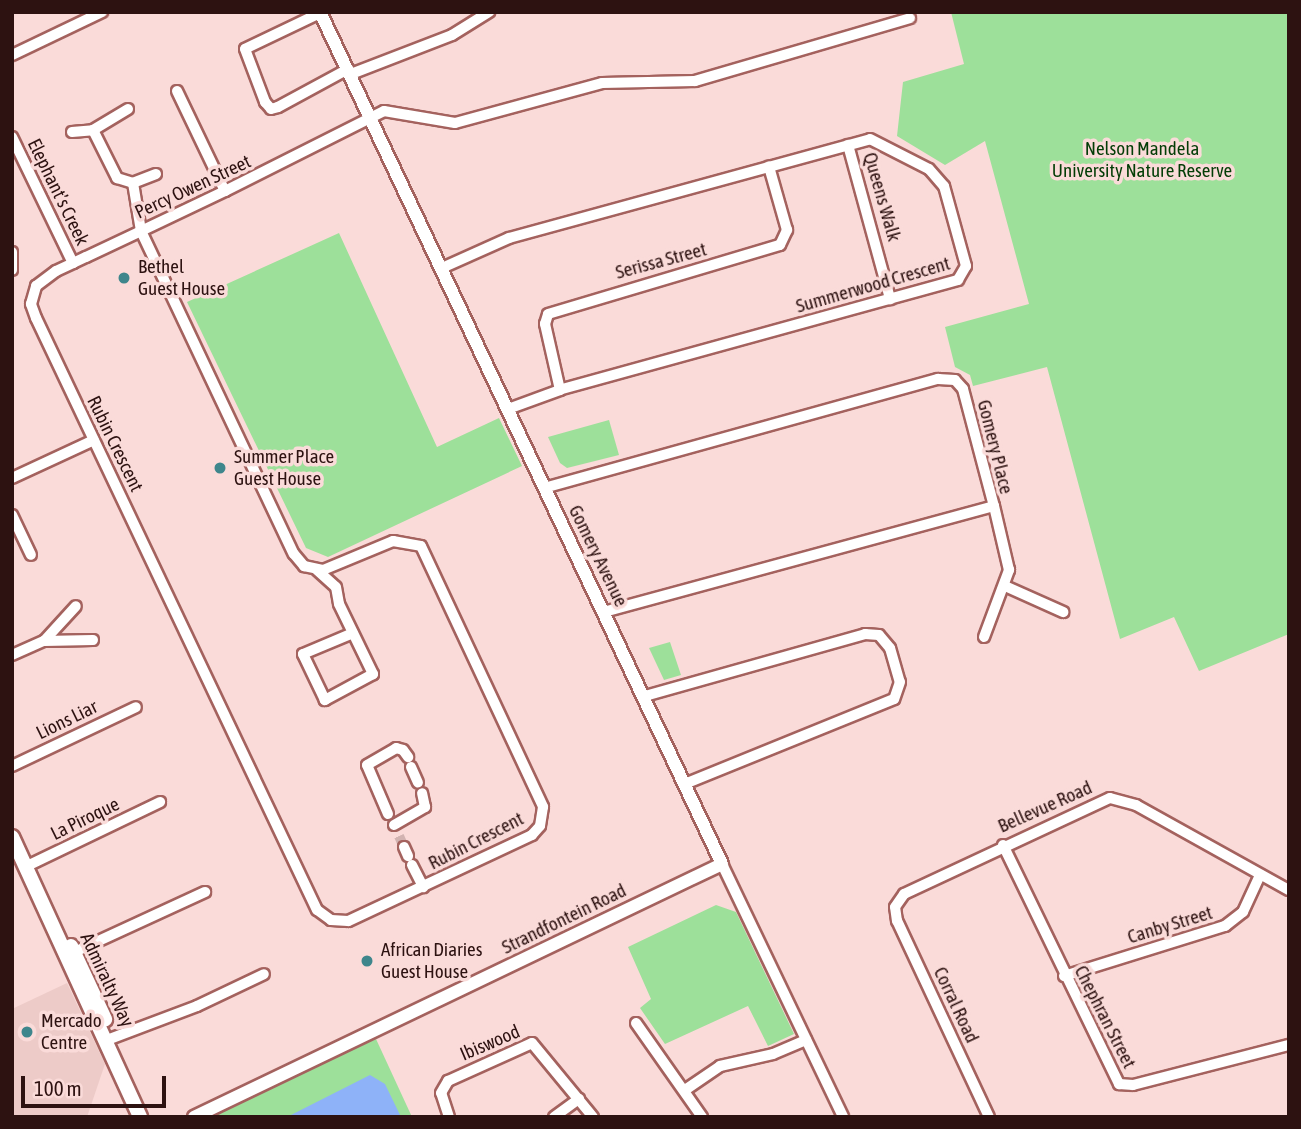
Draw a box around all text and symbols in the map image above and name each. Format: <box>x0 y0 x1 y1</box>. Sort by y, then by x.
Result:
street label: Elephant’s Creek <box>22 135 94 249</box>
park label: Nelson Mandela University Nature Reserve <box>1052 138 1232 182</box>
street label: Percy Owen Street <box>131 150 255 224</box>
street label: Queens Walk <box>858 150 906 244</box>
street label: Serissa Street <box>613 238 709 284</box>
street label: Summerwood Crescent <box>793 252 953 318</box>
place label: Bethel Guest House <box>138 256 225 300</box>
marker: Bethel Guest House <box>116 270 132 286</box>
street label: Rubin Crescent <box>82 392 148 496</box>
street label: Gomery Place <box>972 398 1018 496</box>
place label: Summer Place Guest House <box>234 446 334 490</box>
marker: Summer Place Guest House <box>212 460 228 476</box>
street label: Gomery Avenue <box>564 502 632 610</box>
street label: Lions Liar <box>33 695 101 745</box>
street label: Bellevue Road <box>994 776 1096 838</box>
street label: La Piroque <box>47 793 123 845</box>
street label: Rubin Crescent <box>425 807 527 875</box>
street label: Strandfontein Road <box>498 879 630 959</box>
street label: Canby Street <box>1125 901 1215 949</box>
street label: Admiralty Way <box>75 929 139 1031</box>
place label: African Diaries Guest House <box>381 939 482 983</box>
marker: African Diaries Guest House <box>359 953 375 969</box>
street label: Chephran Street <box>1069 962 1141 1072</box>
street label: Corral Road <box>929 963 983 1047</box>
place label: Mercado Centre <box>41 1010 102 1054</box>
street label: Ibiswood <box>457 1020 523 1066</box>
marker: Mercado Centre <box>19 1024 35 1040</box>
scale bar <box>24 1062 170 1106</box>
text: 100 m <box>34 1076 82 1100</box>

